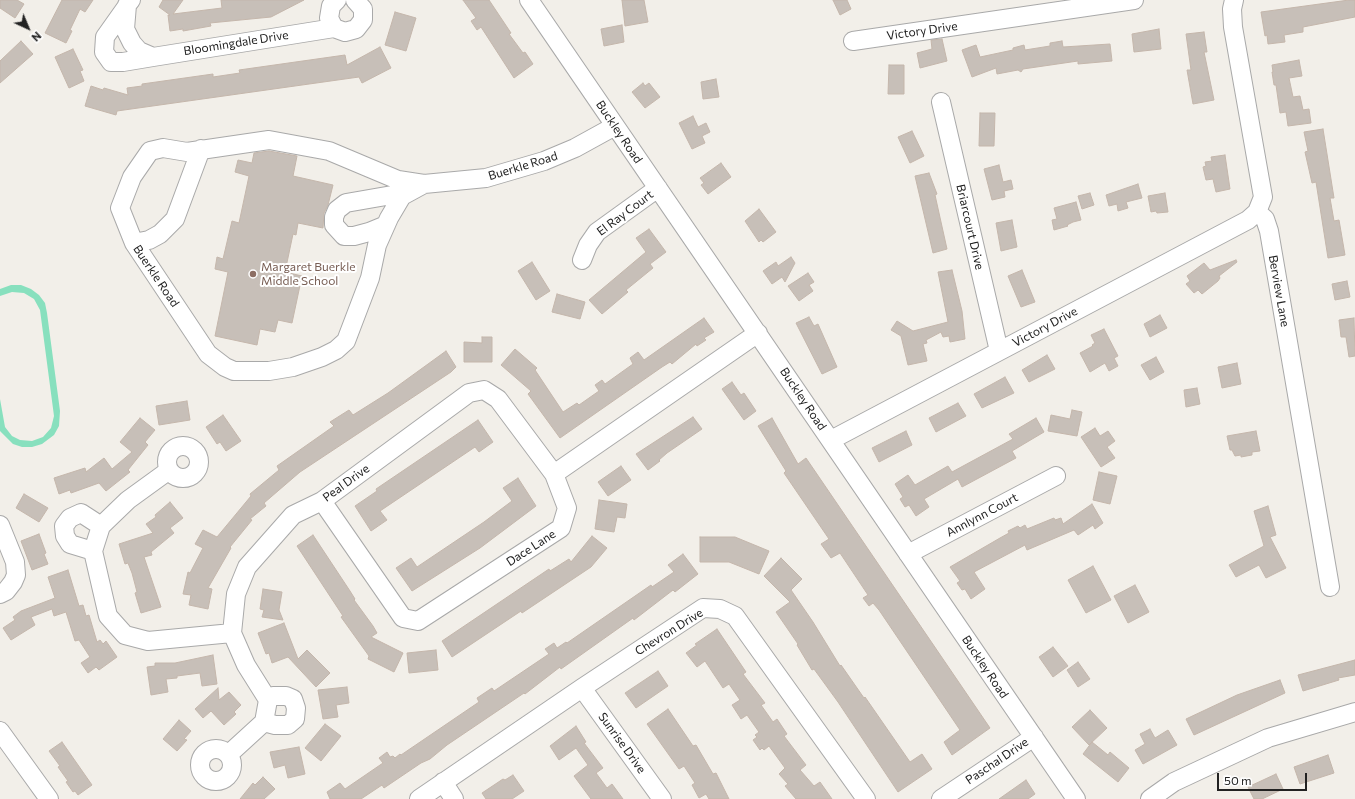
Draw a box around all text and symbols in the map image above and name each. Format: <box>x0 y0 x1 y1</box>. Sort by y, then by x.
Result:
north arrow <box>8 8 48 48</box>
street label: Victory Drive <box>886 19 958 43</box>
street label: Bloomingdale Drive <box>183 28 289 58</box>
text: N <box>29 29 44 45</box>
street label: Buckley Road <box>593 98 645 166</box>
street label: Buerkle Road <box>487 149 559 183</box>
street label: Briarcourt Drive <box>953 183 987 271</box>
street label: El Ray Court <box>594 187 656 239</box>
street label: Buerkle Road <box>130 242 182 310</box>
street label: Berview Lane <box>1266 254 1292 328</box>
place label: Margaret Buerkle Middle School <box>261 260 356 288</box>
marker: Margaret Buerkle Middle School <box>248 269 258 279</box>
street label: Victory Drive <box>1010 304 1080 350</box>
street label: Buckley Road <box>777 365 829 433</box>
street label: Peal Drive <box>320 461 372 505</box>
street label: Annlynn Court <box>944 490 1020 540</box>
street label: Dace Lane <box>504 527 558 569</box>
street label: Chevron Drive <box>632 605 706 659</box>
street label: Buckley Road <box>959 633 1011 701</box>
street label: Sunrise Drive <box>595 710 649 776</box>
street label: Paschal Drive <box>963 735 1031 787</box>
scale bar <box>1219 765 1309 791</box>
text: 50 m <box>1224 773 1252 787</box>

